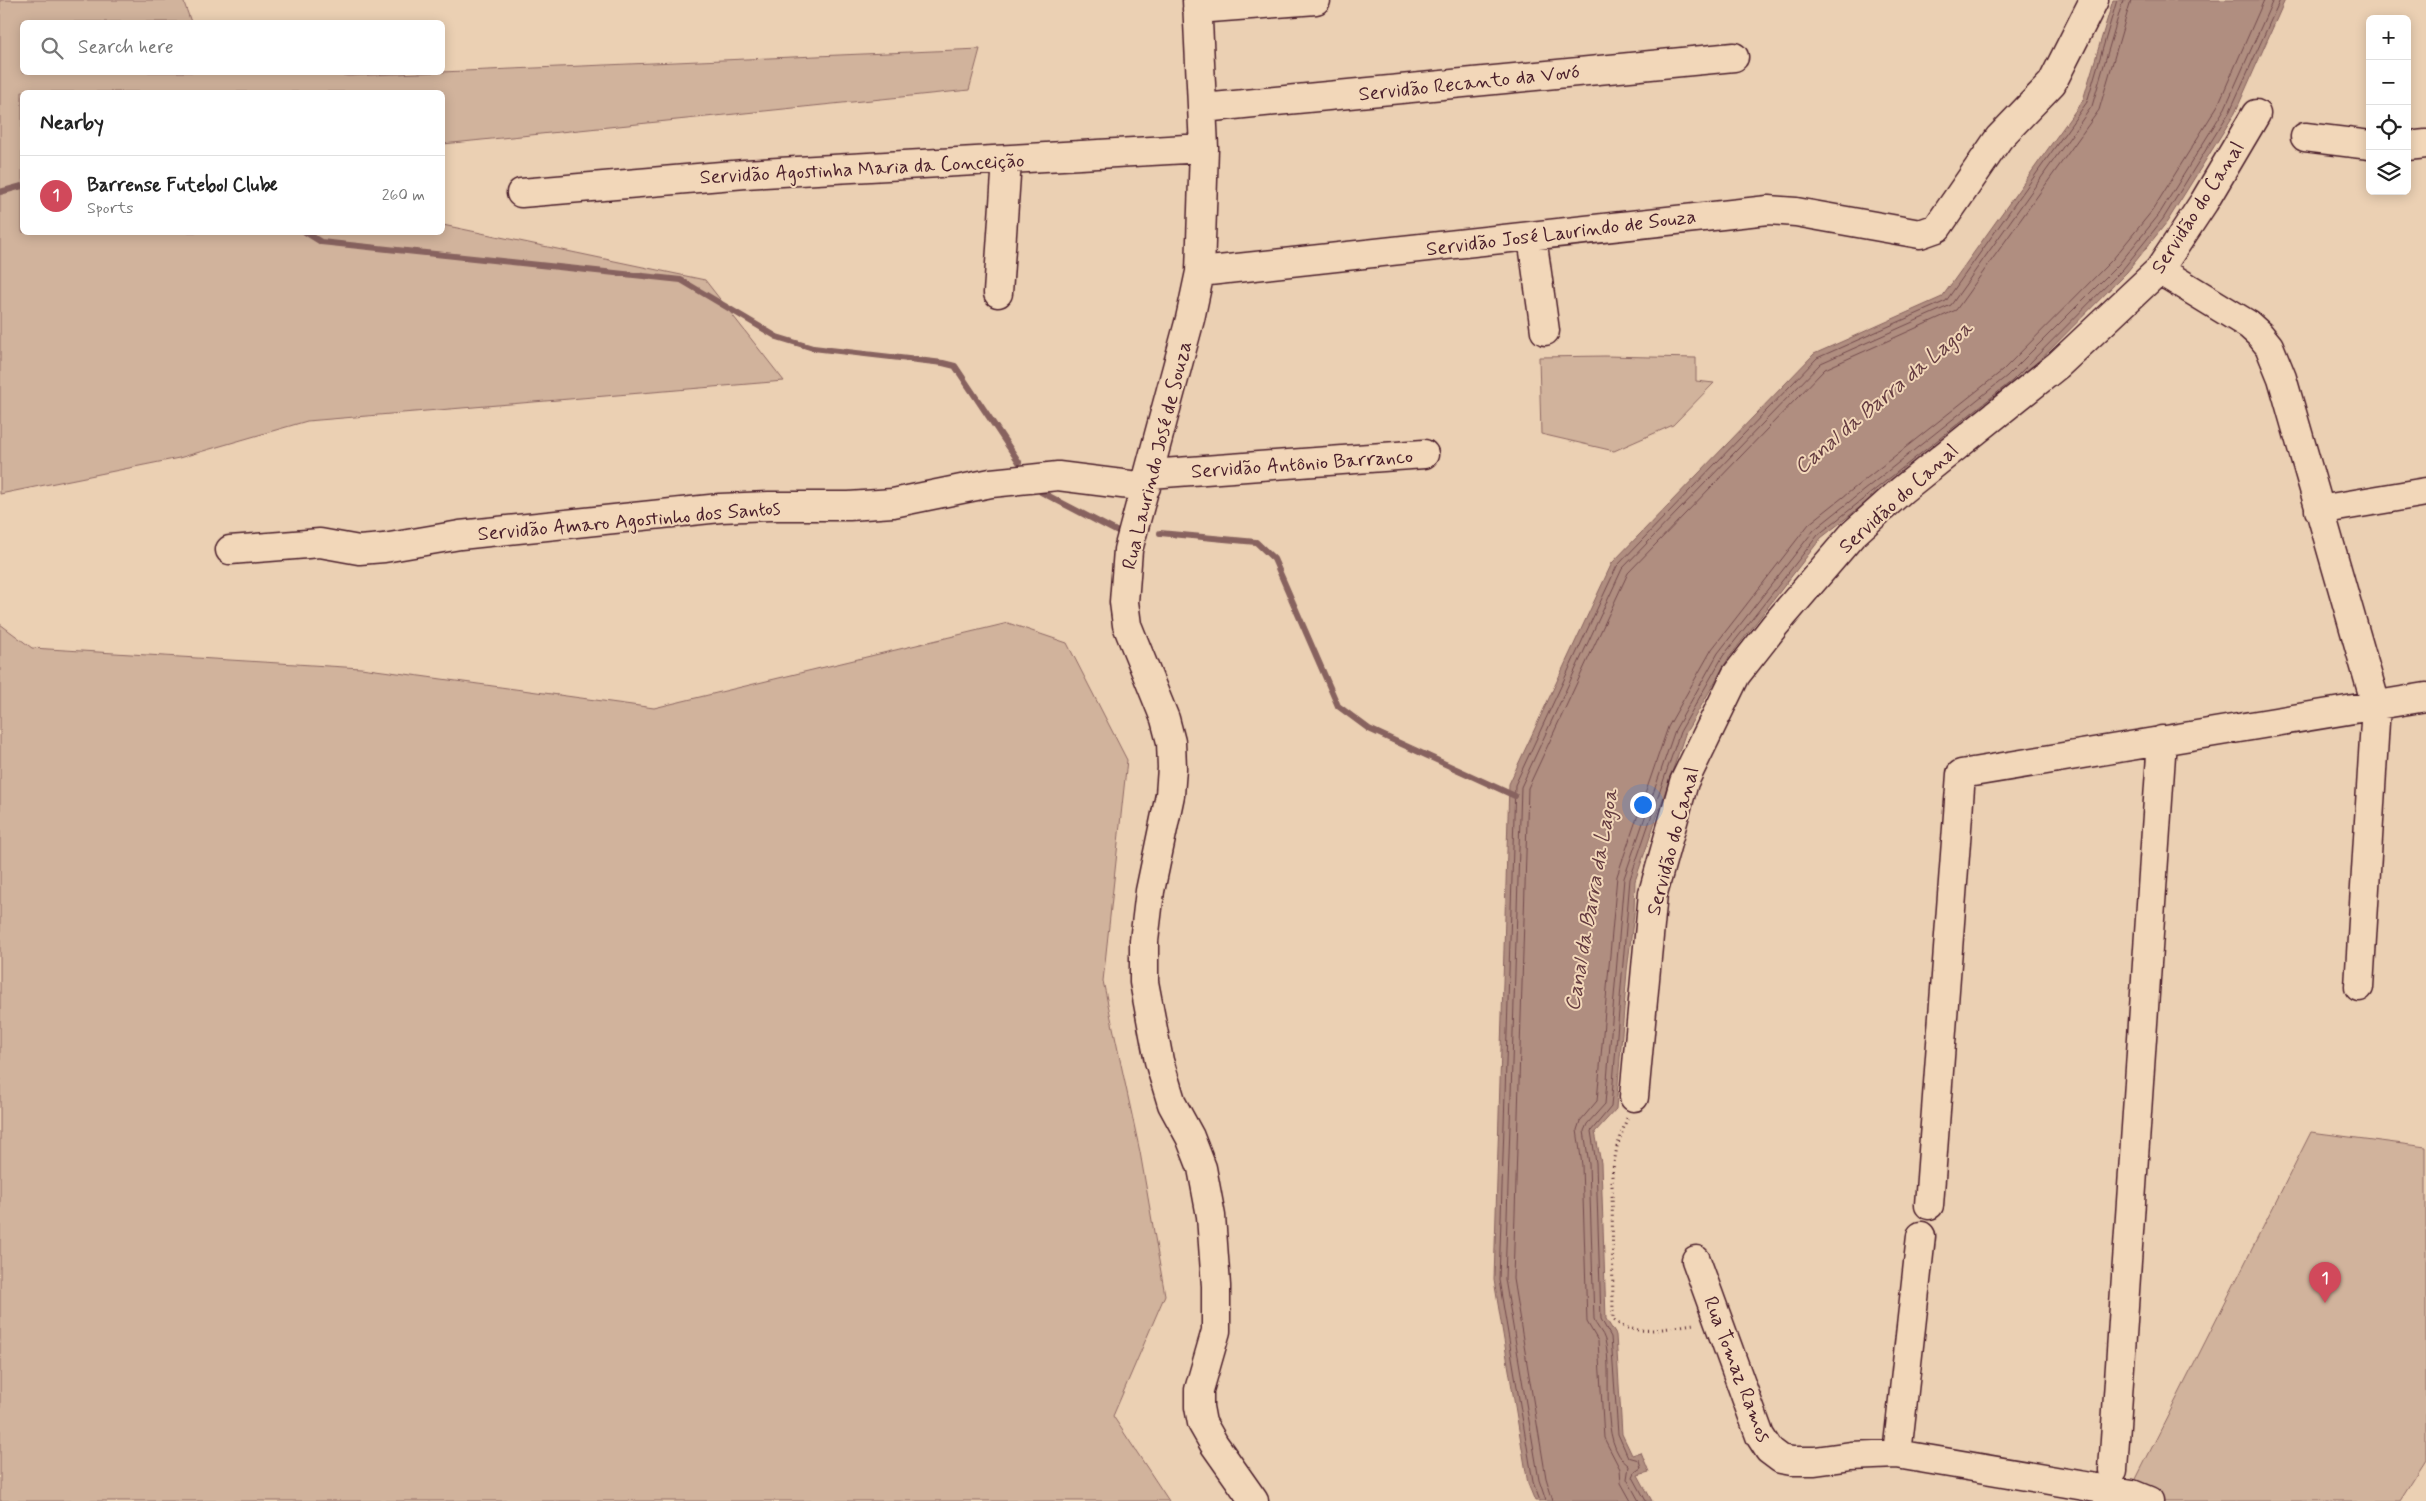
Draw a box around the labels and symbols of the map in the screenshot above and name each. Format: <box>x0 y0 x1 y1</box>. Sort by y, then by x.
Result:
street label: Servidão Recanto da Vovó <box>1357 58 1581 109</box>
street label: Servidão do Canal <box>2145 136 2251 279</box>
street label: Servidão Agostinha Maria da Conceição <box>699 148 1025 191</box>
street label: Servidão José Laurindo de Souza <box>1425 204 1698 263</box>
water label: Canal da Barra da Lagoa <box>1788 314 1980 481</box>
street label: Rua Laurindo José de Souza <box>1116 338 1199 572</box>
street label: Servidão do Canal <box>1833 438 1965 560</box>
street label: Servidão Antônio Barranco <box>1190 443 1414 486</box>
street label: Servidão Amaro Agostinho dos Santos <box>477 495 782 548</box>
street label: Servidão do Canal <box>1641 764 1706 919</box>
water label: Canal da Barra da Lagoa <box>1559 786 1626 1013</box>
your location <box>1630 792 1656 818</box>
pin: 1 <box>2309 1262 2341 1303</box>
street label: Rua Tomaz Ramos <box>1696 1293 1777 1446</box>

